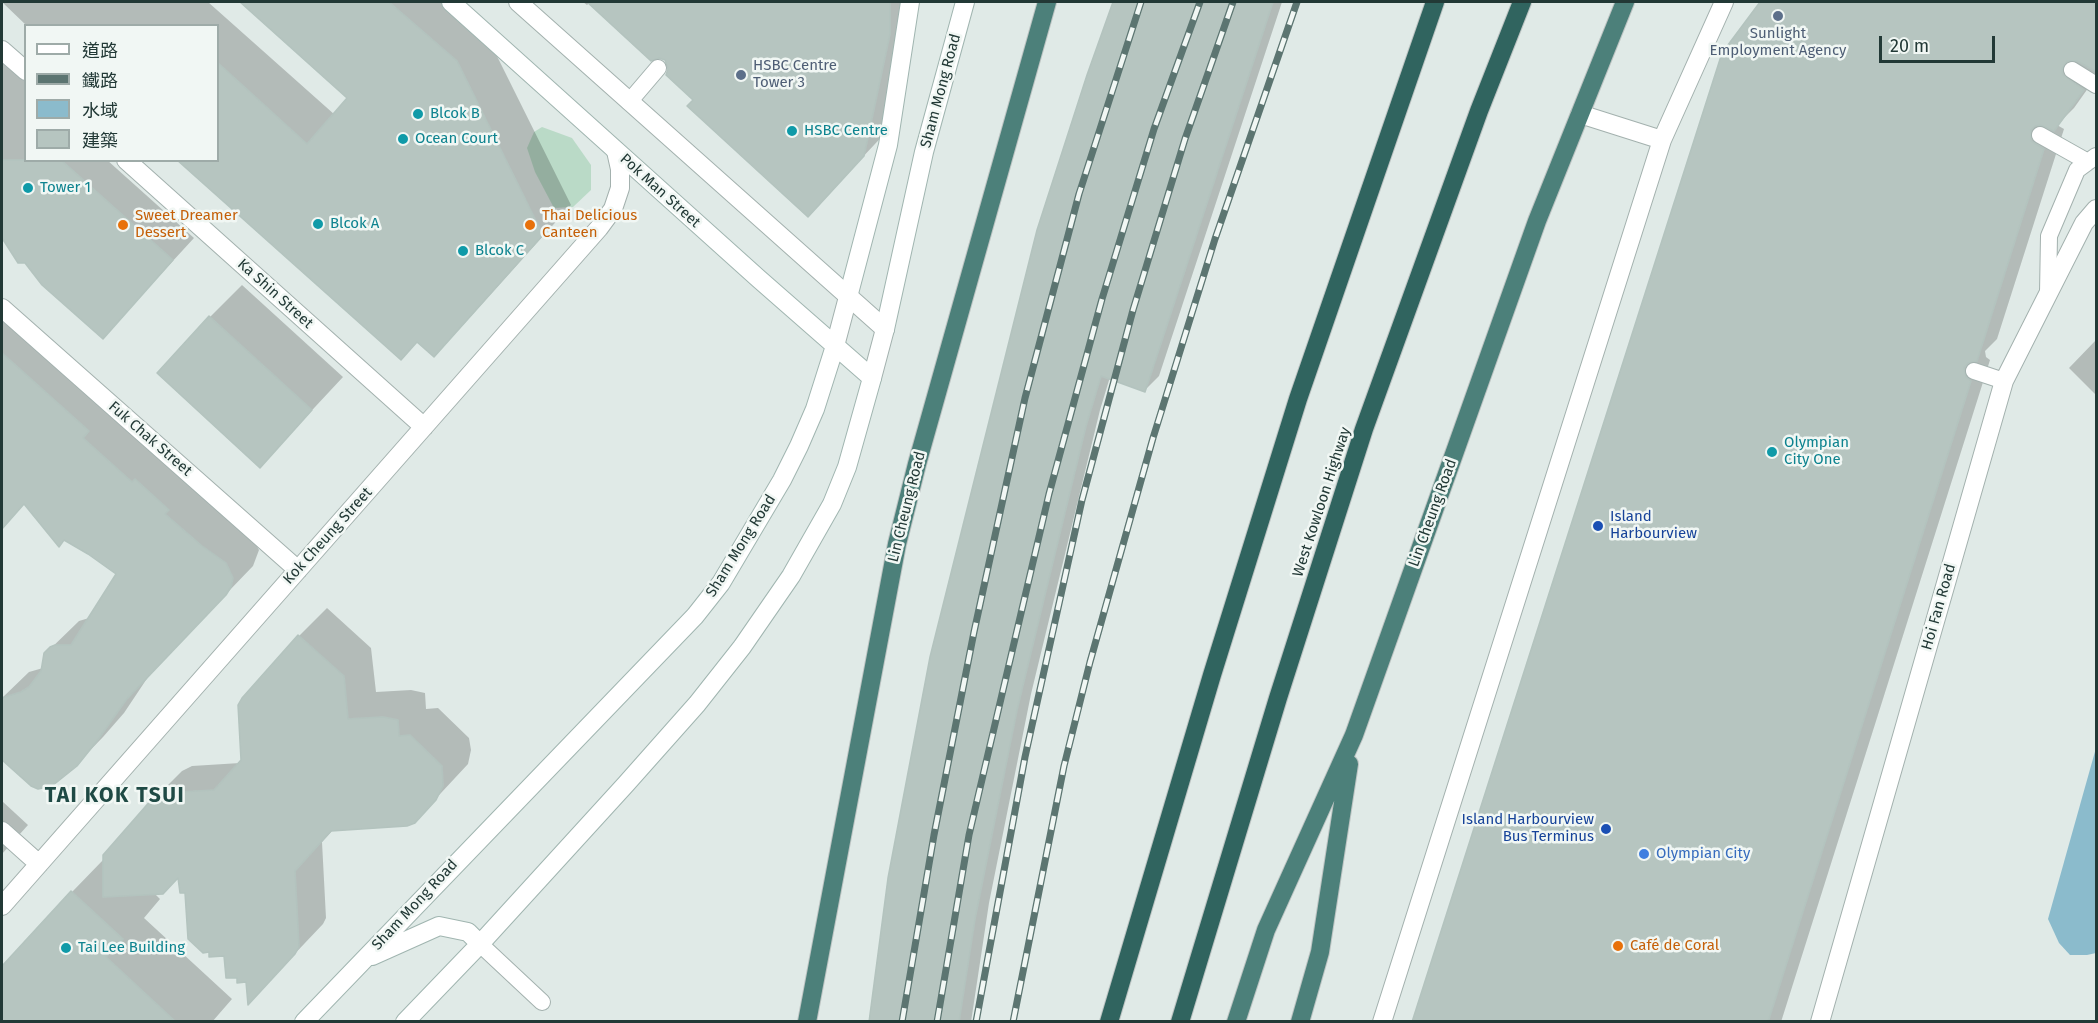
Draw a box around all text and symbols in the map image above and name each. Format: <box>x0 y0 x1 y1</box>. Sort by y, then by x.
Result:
marker: Sunlight Employment Agency <box>1771 9 1785 23</box>
legend <box>24 24 219 162</box>
scale bar <box>1882 24 1998 62</box>
place label: Sunlight Employment Agency <box>1710 25 1846 60</box>
street label: Sham Mong Road <box>917 32 965 150</box>
text: 20 m <box>1890 35 1929 57</box>
text: 道路 <box>82 40 118 62</box>
place label: HSBC Centre Tower 3 <box>753 57 837 92</box>
marker: HSBC Centre Tower 3 <box>734 68 748 82</box>
text: 鐵路 <box>82 70 118 92</box>
text: 水域 <box>82 100 118 122</box>
place label: Blcok B <box>430 105 480 123</box>
marker: Blcok B <box>411 107 425 121</box>
place label: HSBC Centre <box>804 122 888 140</box>
marker: HSBC Centre <box>785 124 799 138</box>
text: 建築 <box>82 130 118 152</box>
place label: Ocean Court <box>415 130 498 148</box>
marker: Ocean Court <box>396 132 410 146</box>
street label: Pok Man Street <box>616 150 704 232</box>
place label: Tower 1 <box>40 179 91 197</box>
marker: Tower 1 <box>21 181 35 195</box>
place label: Sweet Dreamer Dessert <box>135 207 238 242</box>
place label: Thai Delicious Canteen <box>542 207 637 242</box>
place label: Blcok A <box>330 215 379 233</box>
marker: Blcok A <box>311 217 325 231</box>
marker: Sweet Dreamer Dessert <box>116 218 130 232</box>
marker: Thai Delicious Canteen <box>523 218 537 232</box>
place label: Blcok C <box>475 242 524 260</box>
marker: Blcok C <box>456 244 470 258</box>
street label: Ka Shin Street <box>233 255 317 333</box>
street label: Fuk Chak Street <box>105 398 195 480</box>
street label: West Kowloon Highway <box>1289 425 1355 579</box>
place label: Olympian City One <box>1784 434 1849 469</box>
marker: Olympian City One <box>1765 445 1779 459</box>
street label: Lin Cheung Road <box>885 450 929 564</box>
street label: Lin Cheung Road <box>1405 457 1461 569</box>
street label: Kok Cheung Street <box>280 484 376 588</box>
street label: Sham Mong Road <box>702 491 780 601</box>
place label: Island Harbourview <box>1610 508 1697 543</box>
marker: Island Harbourview <box>1591 519 1605 533</box>
street label: Hoi Fan Road <box>1918 562 1960 652</box>
district label: TAI KOK TSUI <box>45 783 185 809</box>
place label: Island Harbourview Bus Terminus <box>1461 811 1594 846</box>
marker: Island Harbourview Bus Terminus <box>1599 822 1613 836</box>
place label: Olympian City <box>1656 845 1750 863</box>
marker: Olympian City <box>1637 847 1651 861</box>
street label: Sham Mong Road <box>368 856 462 954</box>
place label: Café de Coral <box>1630 937 1719 955</box>
place label: Tai Lee Building <box>78 939 185 957</box>
marker: Café de Coral <box>1611 939 1625 953</box>
marker: Tai Lee Building <box>59 941 73 955</box>

